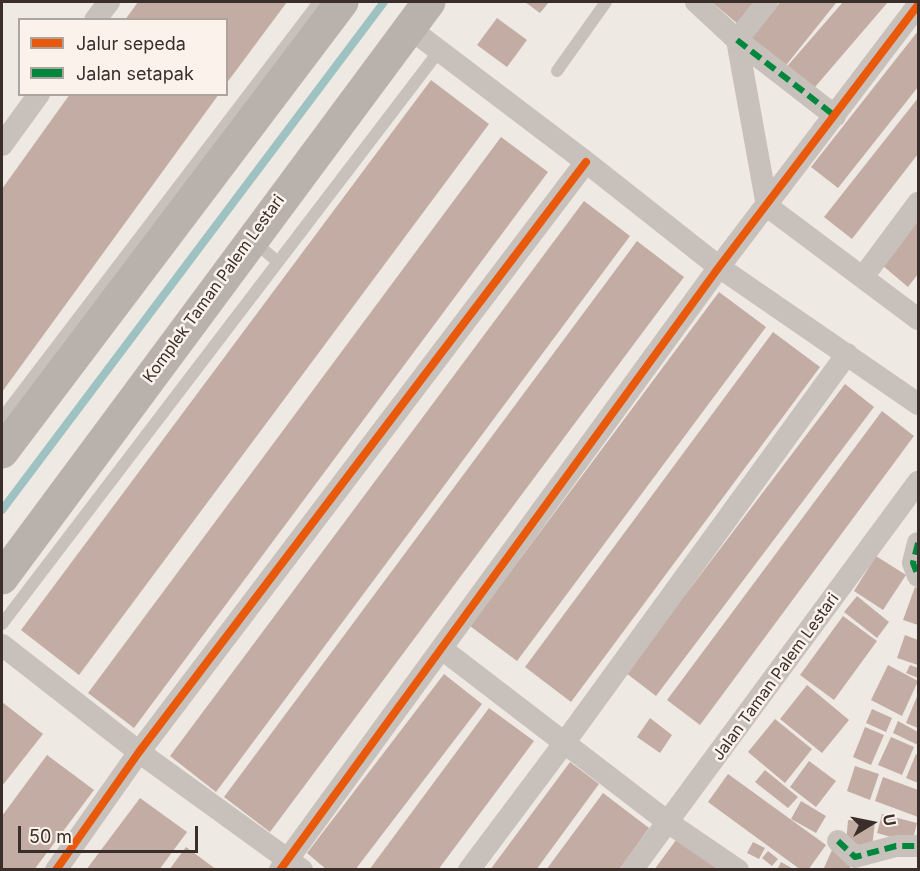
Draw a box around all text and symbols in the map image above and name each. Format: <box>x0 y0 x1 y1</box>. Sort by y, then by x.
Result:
legend <box>18 18 228 96</box>
text: Jalur sepeda <box>76 33 186 54</box>
text: Jalan setapak <box>76 63 194 84</box>
street label: Komplek Taman Palem Lestari <box>139 191 289 387</box>
street label: Jalan Taman Palem Lestari <box>709 590 843 764</box>
north arrow <box>842 793 902 853</box>
text: U <box>879 812 901 827</box>
scale bar <box>21 814 201 852</box>
text: 50 m <box>29 826 72 847</box>

